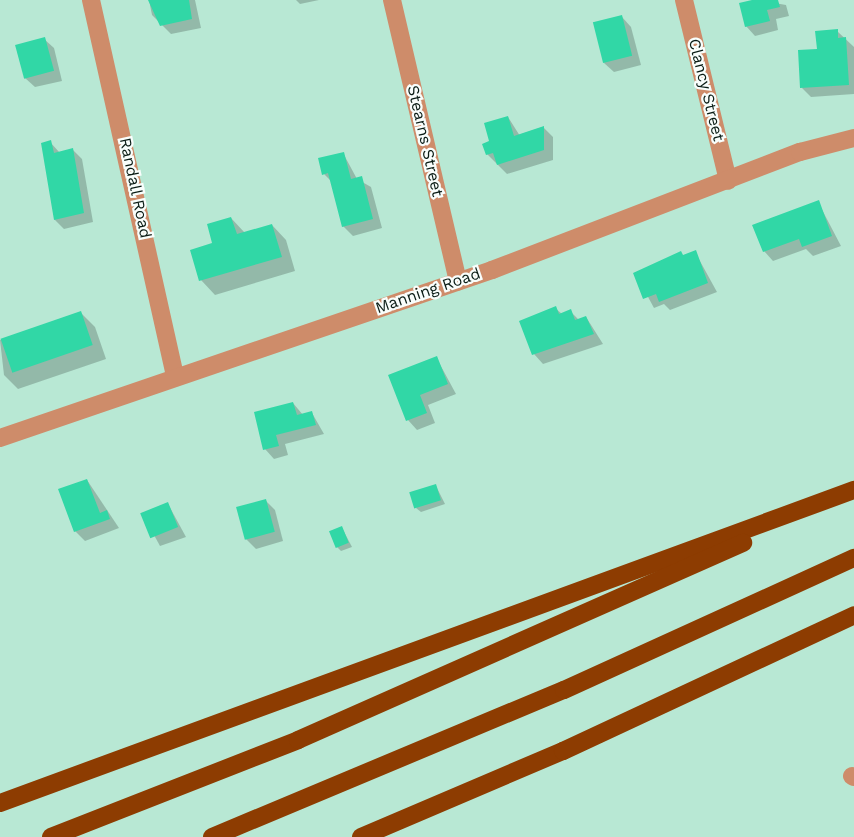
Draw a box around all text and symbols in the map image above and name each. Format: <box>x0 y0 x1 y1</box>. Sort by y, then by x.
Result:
street label: Clancy Street <box>684 37 728 143</box>
street label: Stearns Street <box>403 83 447 199</box>
street label: Randall Road <box>115 136 155 240</box>
street label: Manning Road <box>373 264 483 318</box>

